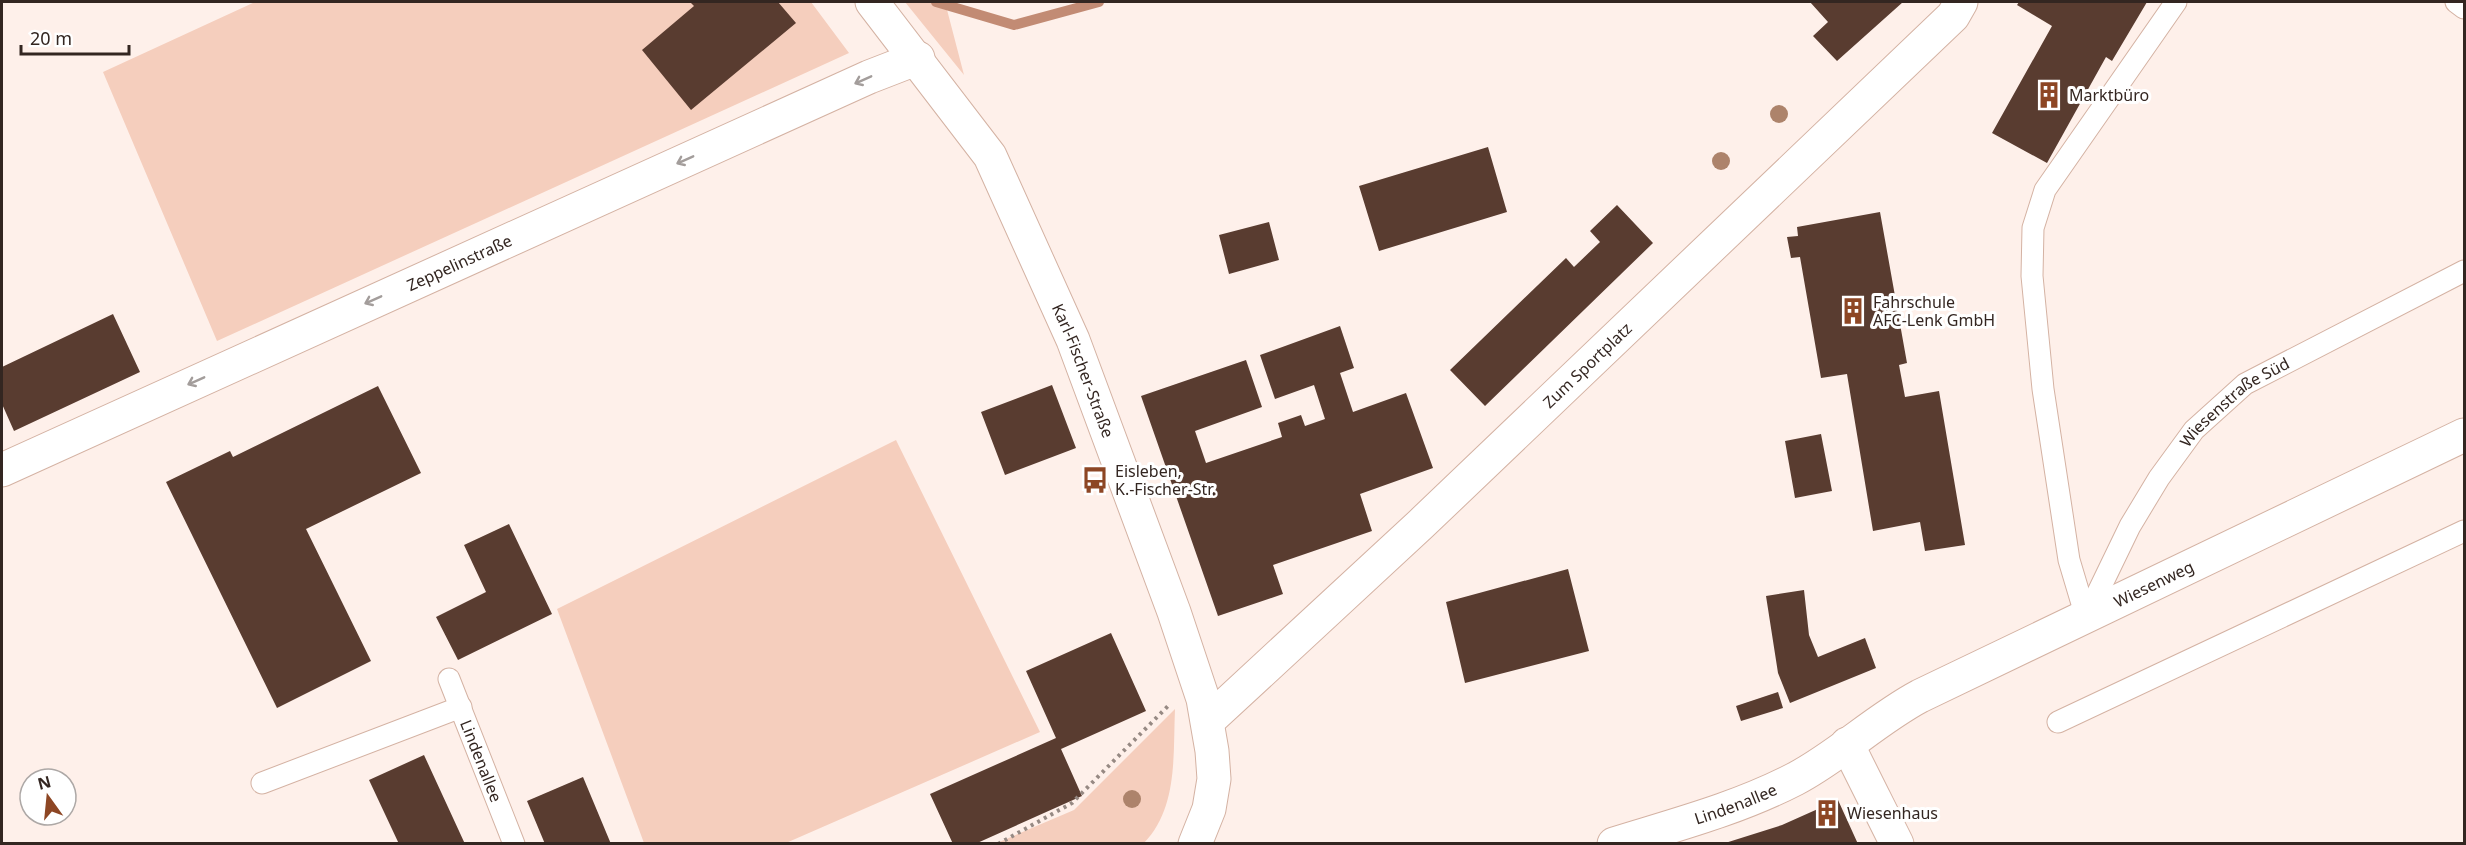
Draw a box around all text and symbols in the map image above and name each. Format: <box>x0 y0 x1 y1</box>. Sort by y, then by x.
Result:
scale bar <box>21 18 129 56</box>
text: 20 m <box>30 26 72 50</box>
one-way arrow <box>855 75 873 86</box>
building icon: Marktbüro <box>2034 80 2064 110</box>
place label: Marktbüro <box>2069 84 2149 106</box>
one-way arrow <box>677 155 695 166</box>
street label: Zeppelinstraße <box>403 229 515 296</box>
place label: Fahrschule AFC-Lenk GmbH <box>1873 291 1995 331</box>
one-way arrow <box>365 295 383 307</box>
building icon: Fahrschule AFC-Lenk GmbH <box>1838 296 1868 326</box>
street label: Karl-Fischer-Straße <box>1047 300 1119 441</box>
street label: Zum Sportplatz <box>1538 318 1636 413</box>
street label: Wiesenstraße Süd <box>2174 352 2293 451</box>
one-way arrow <box>187 376 206 387</box>
place label: Eisleben, K.-Fischer-Str. <box>1115 460 1216 500</box>
bus stop icon: Eisleben, K.-Fischer-Str. <box>1080 465 1110 495</box>
street label: Wiesenweg <box>2110 555 2197 612</box>
street label: Lindenallee <box>455 717 507 805</box>
north arrow <box>18 767 78 827</box>
text: N <box>35 770 53 795</box>
street label: Lindenallee <box>1692 778 1780 830</box>
building icon: Wiesenhaus <box>1812 798 1842 828</box>
place label: Wiesenhaus <box>1847 802 1938 824</box>

